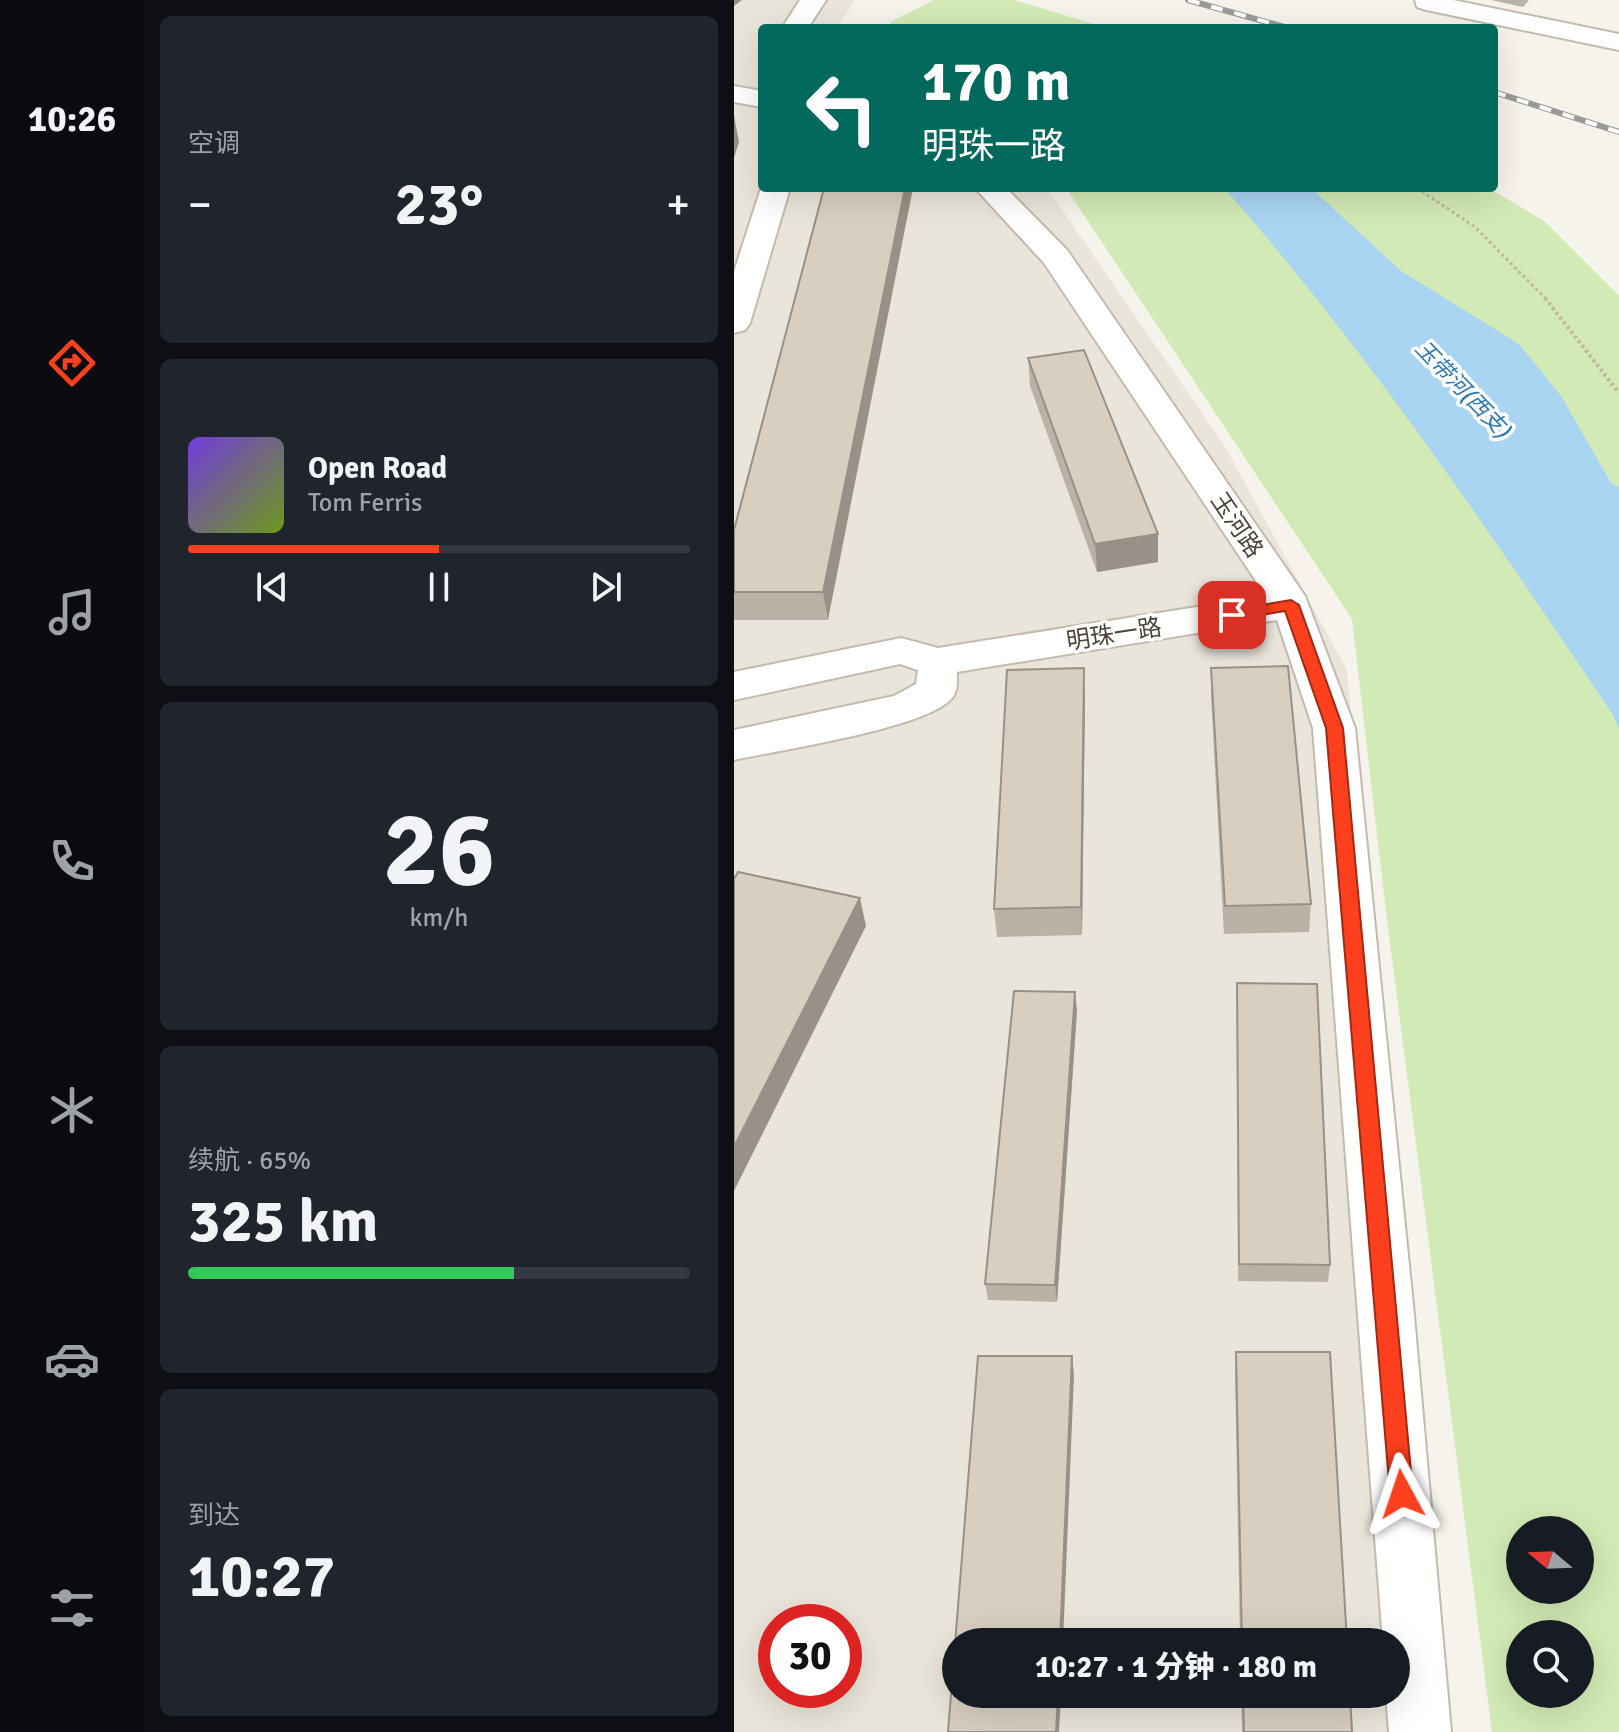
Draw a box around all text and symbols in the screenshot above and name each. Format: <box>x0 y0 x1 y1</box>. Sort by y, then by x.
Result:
text: 170 m <box>922 47 1070 116</box>
icon: left <box>790 56 894 160</box>
text: 10:26 <box>28 97 116 142</box>
text: 明珠一路 <box>922 124 1066 169</box>
text: 空调 <box>188 128 240 160</box>
text: 23° <box>395 168 483 242</box>
text: − <box>188 178 212 232</box>
text: + <box>666 178 690 232</box>
icon: directions <box>44 335 100 391</box>
water label: 玉带河(西支) <box>1410 335 1516 444</box>
text: Open Road <box>308 450 447 487</box>
text: Tom Ferris <box>308 487 422 519</box>
street label: 玉河路 <box>1204 487 1270 563</box>
icon: previous <box>250 565 294 609</box>
icon: pause <box>417 565 461 609</box>
icon: next <box>584 565 628 609</box>
pin <box>1198 581 1266 649</box>
icon: music <box>44 584 100 640</box>
icon: arrive <box>1210 593 1254 637</box>
street label: 明珠一路 <box>1064 612 1164 656</box>
text: 26 <box>383 786 495 914</box>
icon: phone <box>44 833 100 889</box>
text: km/h <box>410 902 468 934</box>
icon: climate <box>44 1082 100 1138</box>
text: 续航 · 65% <box>188 1145 311 1177</box>
text: 325 km <box>188 1185 378 1259</box>
icon: car <box>44 1331 100 1387</box>
position arrow <box>1360 1452 1444 1536</box>
text: 到达 <box>188 1500 240 1532</box>
north arrow <box>1506 1516 1594 1604</box>
map controls <box>1506 1516 1594 1708</box>
text: 10:27 <box>188 1540 335 1614</box>
icon: filters <box>44 1580 100 1636</box>
speed limit sign: 30 <box>758 1604 862 1708</box>
button: search <box>1506 1620 1594 1708</box>
text: 10:27 · 1 分钟 · 180 m <box>1035 1649 1317 1686</box>

